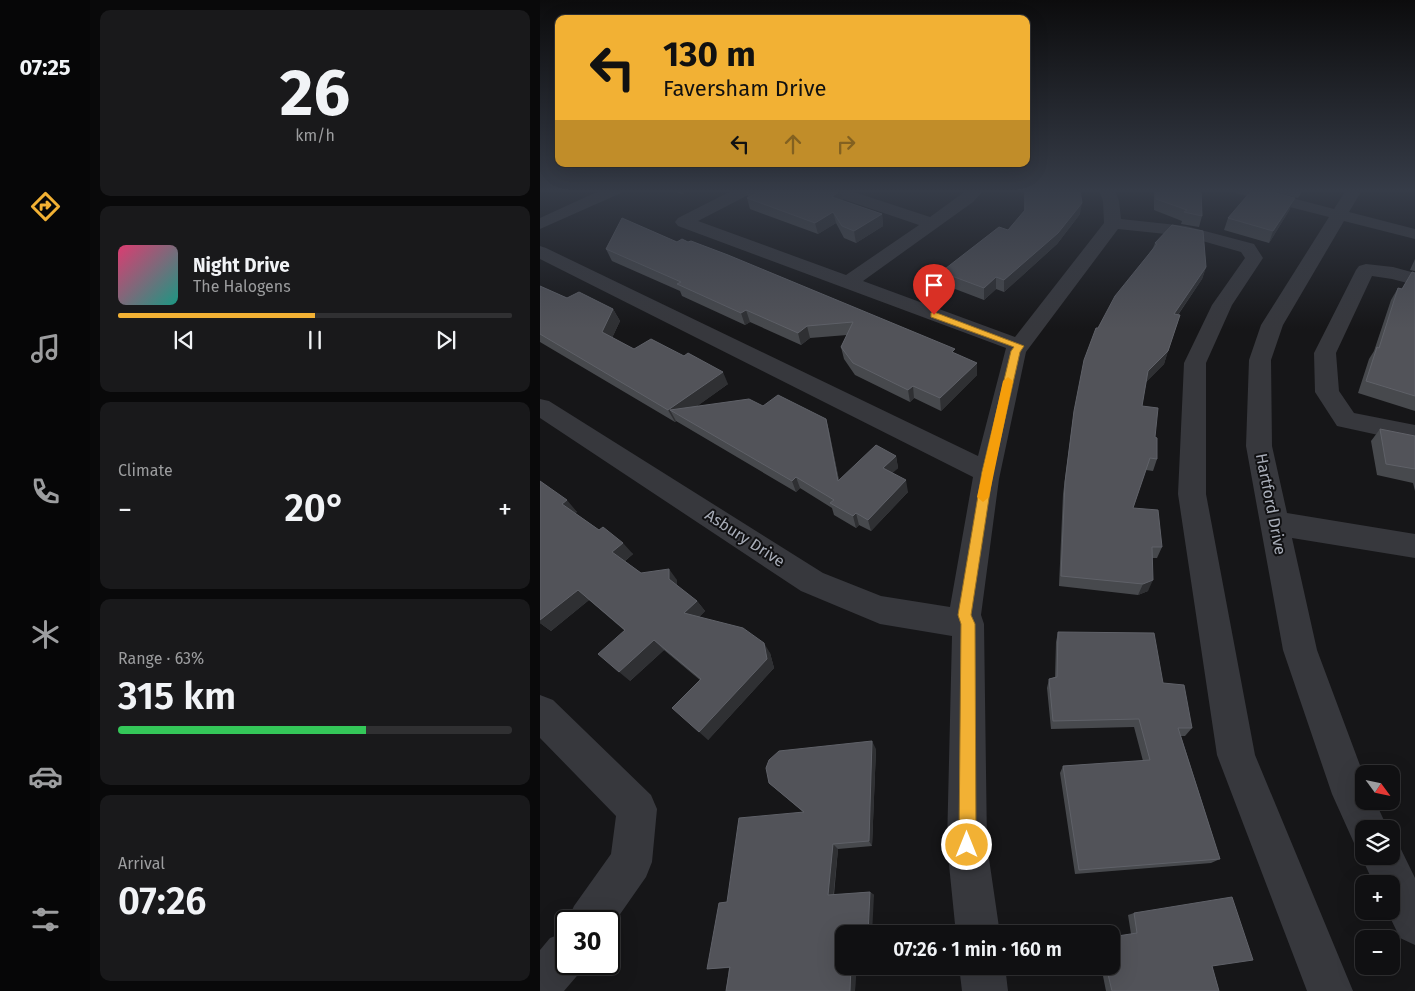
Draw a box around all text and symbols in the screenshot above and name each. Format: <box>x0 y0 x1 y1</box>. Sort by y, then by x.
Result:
text: 130 m <box>663 33 756 75</box>
icon: left <box>580 35 645 100</box>
text: 07:25 <box>19 54 71 81</box>
text: 26 <box>280 54 350 132</box>
text: Faversham Drive <box>663 75 826 102</box>
text: km/h <box>295 126 335 145</box>
icon: left <box>726 130 754 158</box>
icon: ahead <box>779 130 807 158</box>
icon: right <box>832 130 860 158</box>
icon: directions <box>28 189 63 224</box>
text: Night Drive <box>193 254 290 277</box>
pin <box>913 264 955 315</box>
icon: arrive <box>920 271 948 299</box>
text: The Halogens <box>193 277 291 296</box>
icon: previous <box>170 326 198 354</box>
icon: pause <box>301 326 329 354</box>
icon: next <box>432 326 460 354</box>
icon: music <box>28 331 63 366</box>
street label: Hartford Drive <box>1252 452 1290 556</box>
text: Climate <box>118 461 173 480</box>
icon: phone <box>28 474 63 509</box>
text: 20° <box>284 485 346 531</box>
text: − <box>118 493 132 526</box>
text: + <box>498 493 512 526</box>
street label: Asbury Drive <box>702 505 788 571</box>
icon: climate <box>28 617 63 652</box>
text: Range · 63% <box>118 649 204 668</box>
text: 315 km <box>118 673 236 719</box>
icon: car <box>28 759 63 794</box>
north arrow <box>1355 765 1400 810</box>
map controls <box>1355 765 1400 975</box>
position arrow <box>940 818 992 870</box>
button: layers <box>1355 820 1400 865</box>
text: Arrival <box>118 854 165 873</box>
button: + <box>1355 875 1400 920</box>
text: 07:26 <box>118 878 207 924</box>
icon: filters <box>28 902 63 937</box>
speed limit sign: 30 <box>555 910 620 975</box>
button: − <box>1355 930 1400 975</box>
text: 07:26 · 1 min · 160 m <box>893 938 1062 961</box>

